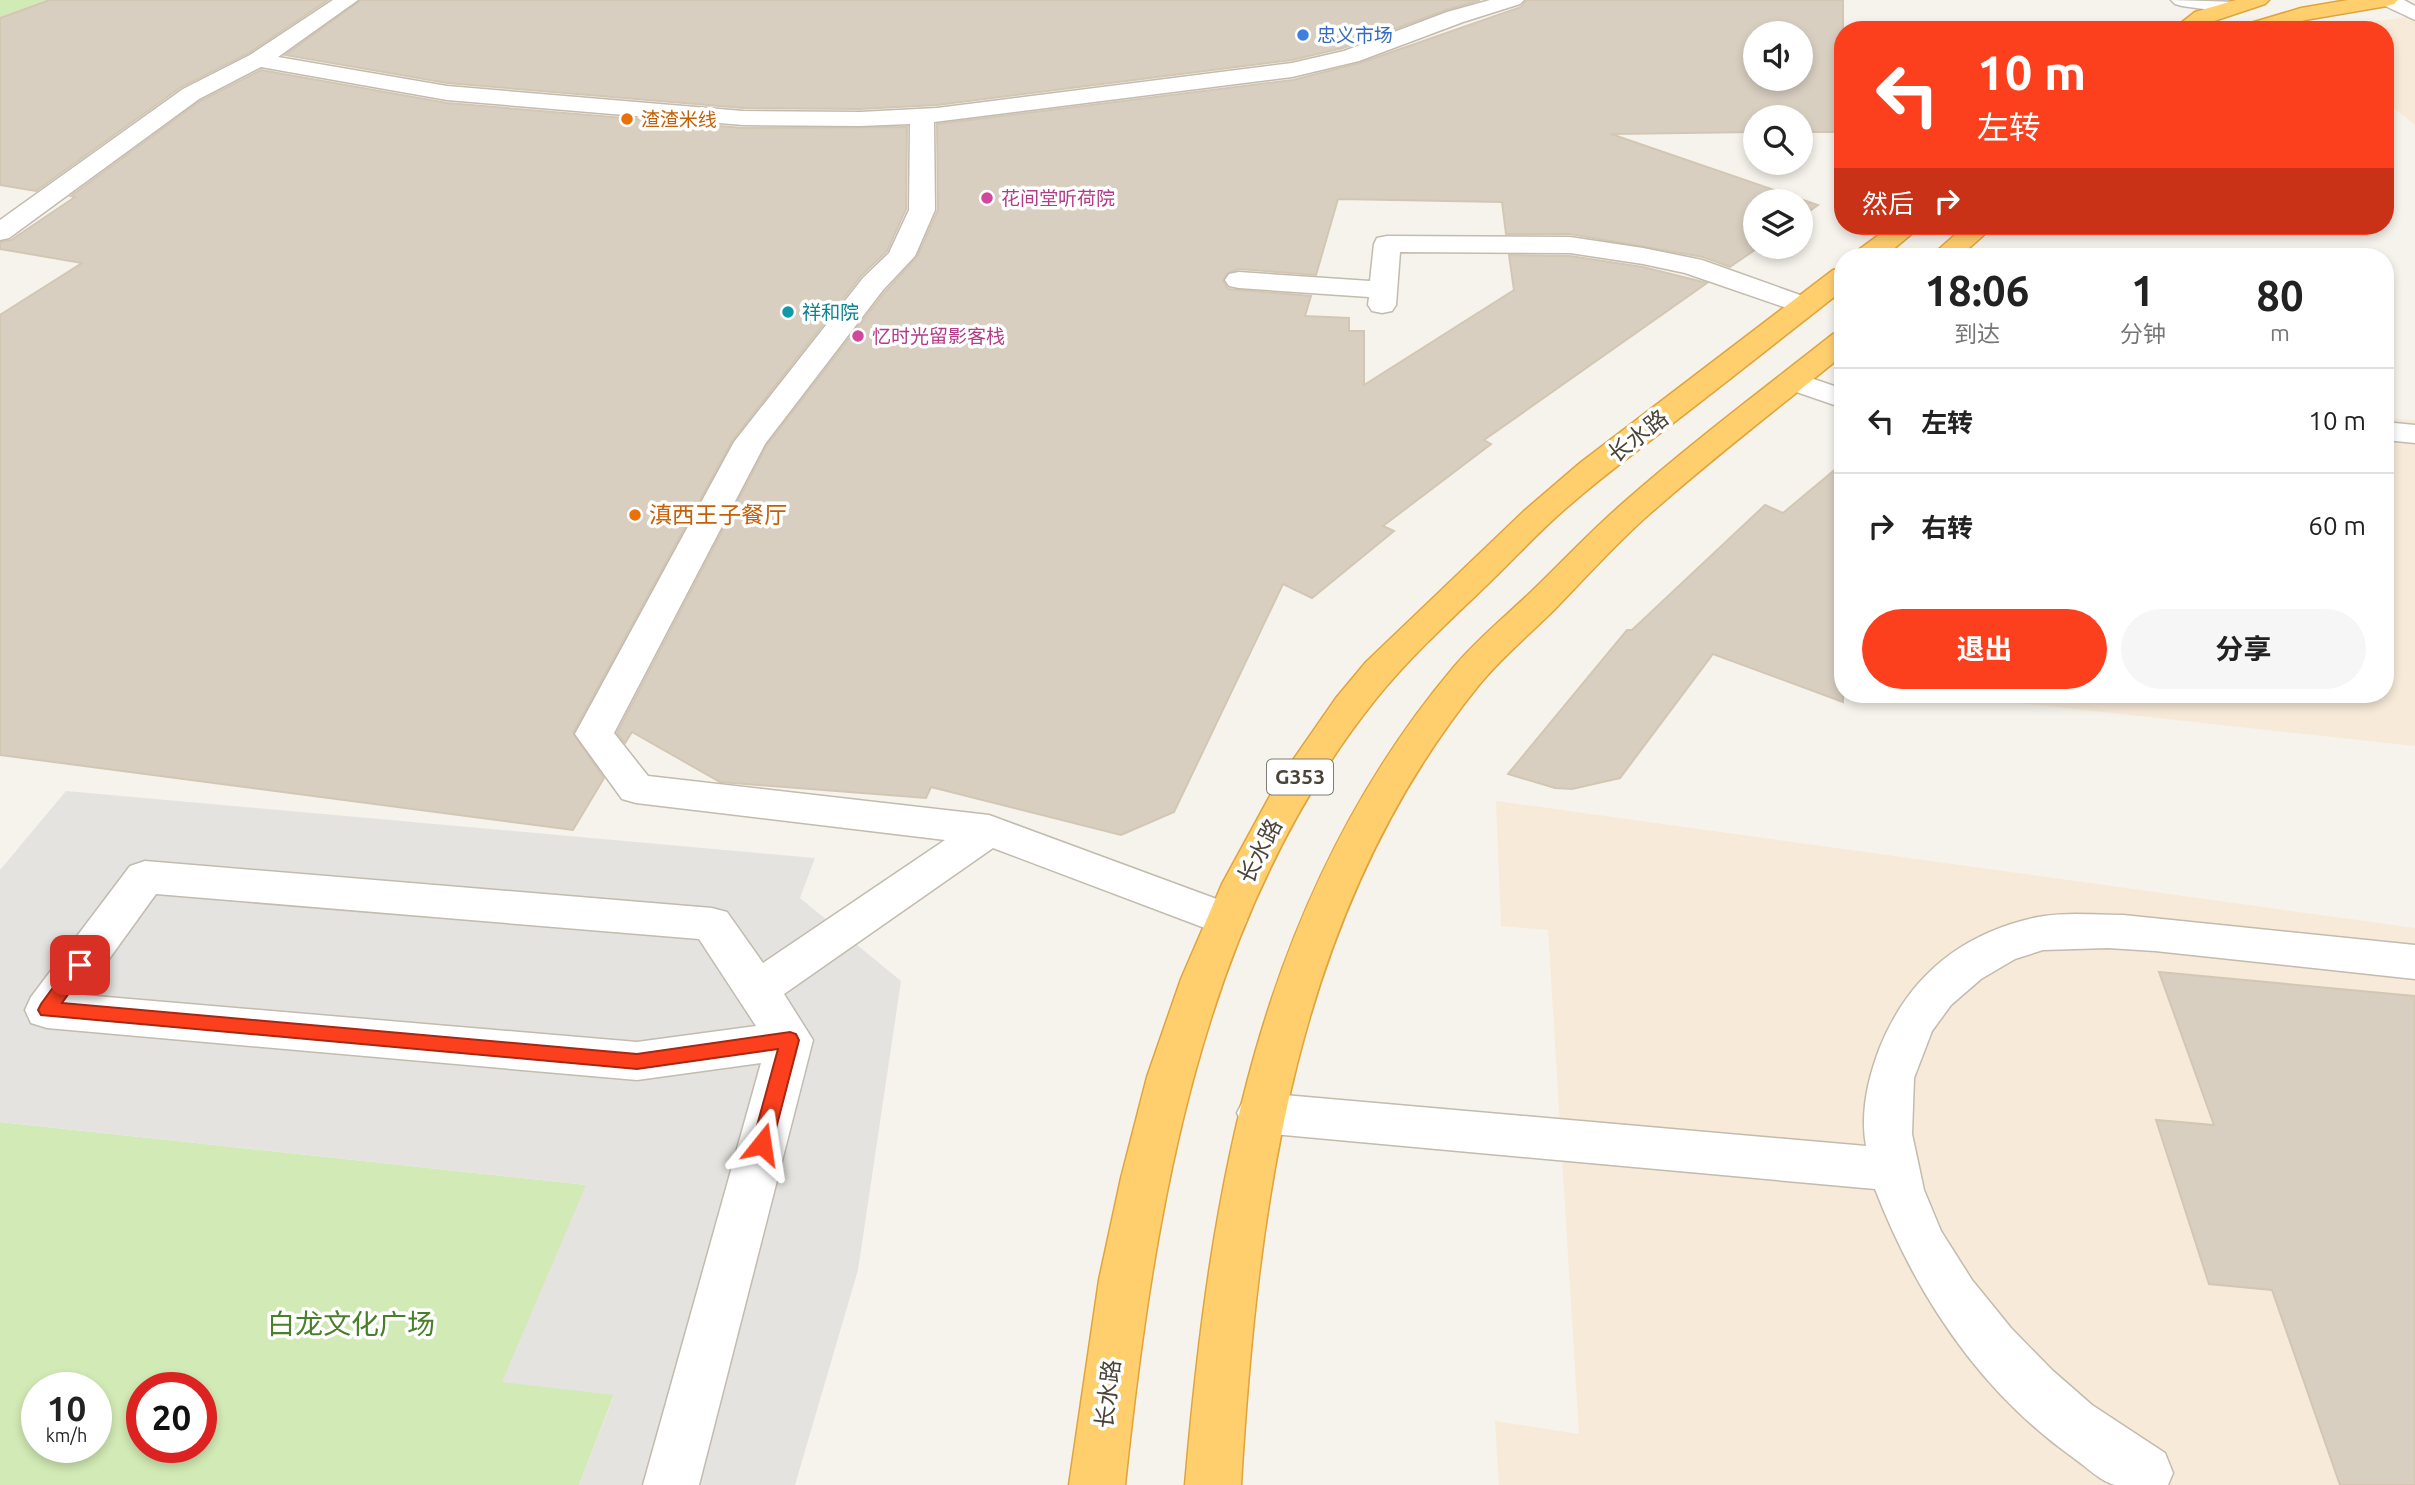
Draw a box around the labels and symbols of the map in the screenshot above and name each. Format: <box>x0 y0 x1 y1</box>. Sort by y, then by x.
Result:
place label: 忠义市场 <box>1317 24 1393 46</box>
marker: 忠义市场 <box>1295 27 1311 43</box>
place label: 渣渣米线 <box>641 108 717 130</box>
marker: 渣渣米线 <box>619 111 635 127</box>
place label: 花间堂听荷院 <box>1001 187 1115 209</box>
marker: 花间堂听荷院 <box>979 190 995 206</box>
place label: 祥和院 <box>802 301 859 323</box>
marker: 祥和院 <box>780 304 796 320</box>
place label: 忆时光留影客栈 <box>872 325 1005 347</box>
marker: 忆时光留影客栈 <box>850 328 866 344</box>
street label: 长水路 <box>1603 405 1673 467</box>
place label: 滇西王子餐厅 <box>649 502 787 527</box>
marker: 滇西王子餐厅 <box>627 507 643 523</box>
road number: G353 <box>1267 760 1333 794</box>
street label: 长水路 <box>1233 814 1286 887</box>
pin <box>50 935 110 995</box>
position arrow <box>725 1107 799 1181</box>
park label: 白龙文化广场 <box>267 1308 435 1339</box>
street label: 长水路 <box>1091 1358 1124 1430</box>
speed limit sign: 20 <box>126 1372 217 1463</box>

